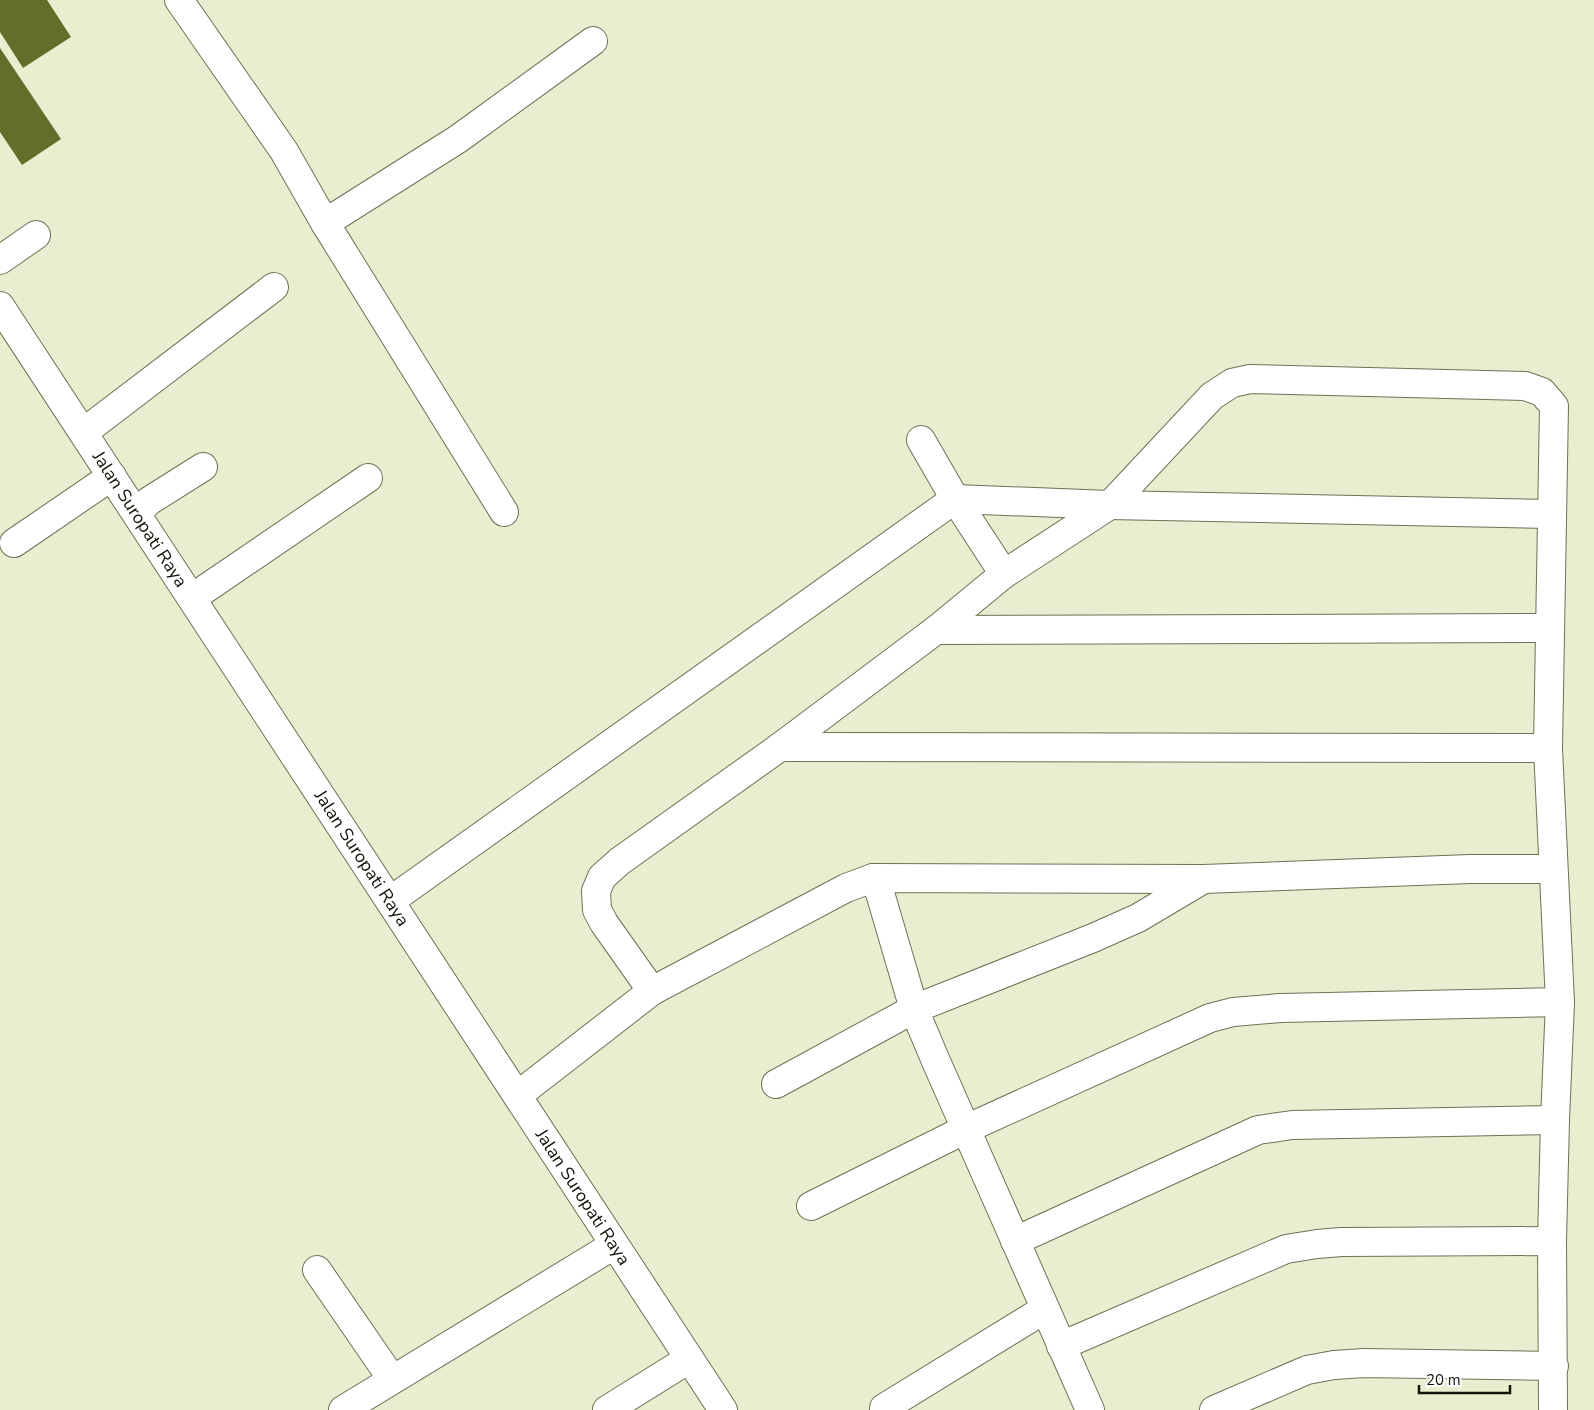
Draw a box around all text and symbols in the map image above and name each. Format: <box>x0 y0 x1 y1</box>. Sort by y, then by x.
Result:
street label: Jalan Suropati Raya <box>86 445 193 592</box>
street label: Jalan Suropati Raya <box>308 784 415 931</box>
street label: Jalan Suropati Raya <box>529 1123 636 1270</box>
scale bar <box>1419 1362 1510 1394</box>
text: 20 m <box>1426 1370 1461 1390</box>

